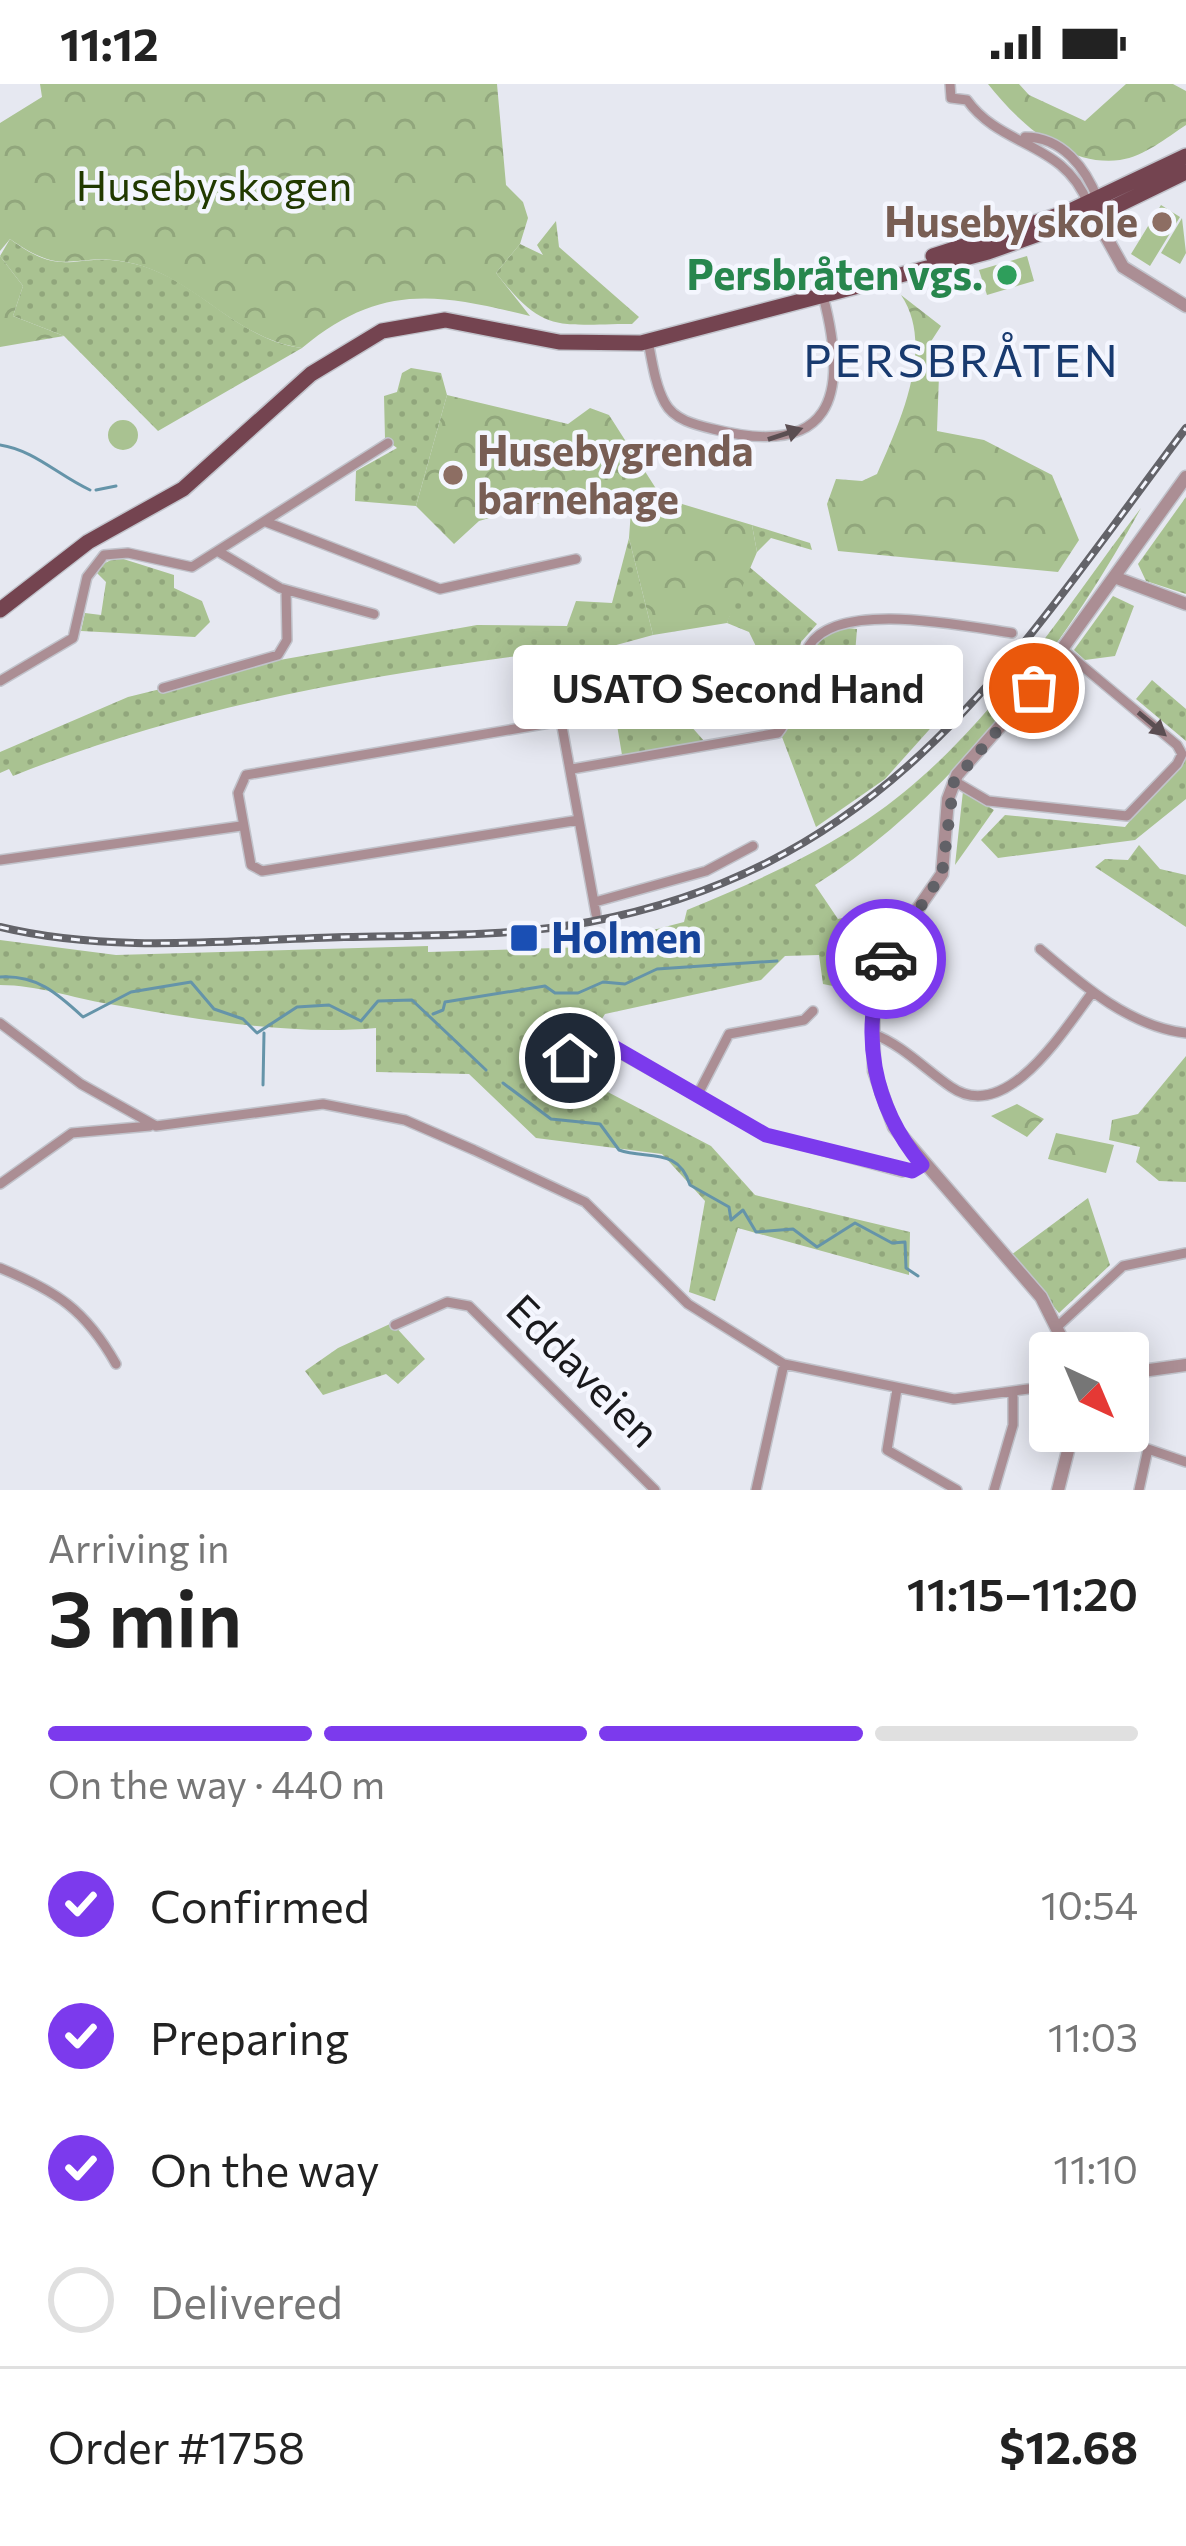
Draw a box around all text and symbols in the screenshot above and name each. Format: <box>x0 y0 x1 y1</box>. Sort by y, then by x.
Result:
text: 11:12 <box>60 15 159 70</box>
park label: Husebyskogen <box>76 158 352 210</box>
place label: Huseby skole <box>884 194 1138 246</box>
marker: Huseby skole <box>1149 209 1175 235</box>
place label: Persbråten vgs. <box>686 247 983 299</box>
marker: Persbråten vgs. <box>994 262 1020 288</box>
district label: PERSBRÅTEN <box>803 331 1121 386</box>
place label: Husebygrenda barnehage <box>477 423 754 523</box>
one-way arrow <box>767 424 804 443</box>
marker: Husebygrenda barnehage <box>440 462 466 488</box>
pin <box>983 637 1085 739</box>
callout: USATO Second Hand <box>512 646 962 730</box>
icon: bag <box>1001 655 1067 721</box>
text: USATO Second Hand <box>551 663 925 711</box>
one-way arrow <box>1137 711 1167 737</box>
courier <box>826 899 946 1019</box>
place label: Holmen <box>551 910 702 962</box>
marker: Holmen <box>508 922 540 954</box>
icon: car <box>853 926 919 992</box>
pin <box>519 1007 621 1109</box>
icon: home <box>537 1025 603 1091</box>
street label: Eddaveien <box>497 1282 672 1457</box>
north arrow <box>1029 1332 1149 1452</box>
map controls <box>1029 1332 1149 1452</box>
text: Arriving in <box>48 1523 229 1571</box>
text: 11:15–11:20 <box>907 1565 1138 1620</box>
text: 3 min <box>48 1568 242 1663</box>
text: On the way · 440 m <box>48 1759 385 1807</box>
icon: check <box>48 1871 114 1937</box>
text: Confirmed <box>150 1877 370 1932</box>
text: 10:54 <box>1041 1880 1138 1928</box>
icon: check <box>48 2003 114 2069</box>
text: Preparing <box>150 2009 349 2064</box>
text: 11:03 <box>1048 2012 1138 2060</box>
icon: check <box>48 2135 114 2201</box>
text: On the way <box>150 2141 380 2196</box>
text: 11:10 <box>1053 2144 1138 2192</box>
text: Delivered <box>150 2273 343 2328</box>
text: Order #1758 <box>48 2418 305 2473</box>
text: $12.68 <box>999 2418 1138 2473</box>

